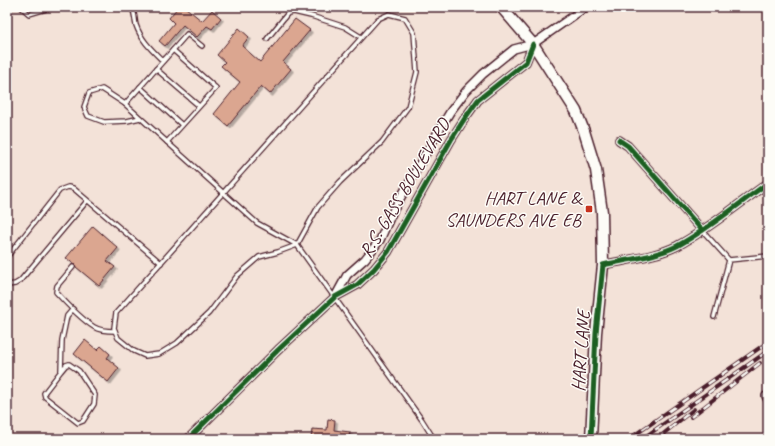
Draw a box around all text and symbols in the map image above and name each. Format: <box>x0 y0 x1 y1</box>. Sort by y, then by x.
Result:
street label: R.S. GASS BOULEVARD <box>354 112 457 262</box>
place label: HART LANE & SAUNDERS AVE EB <box>446 186 583 232</box>
marker: HART LANE & SAUNDERS AVE EB <box>584 204 594 214</box>
street label: HART LANE <box>566 307 596 392</box>

